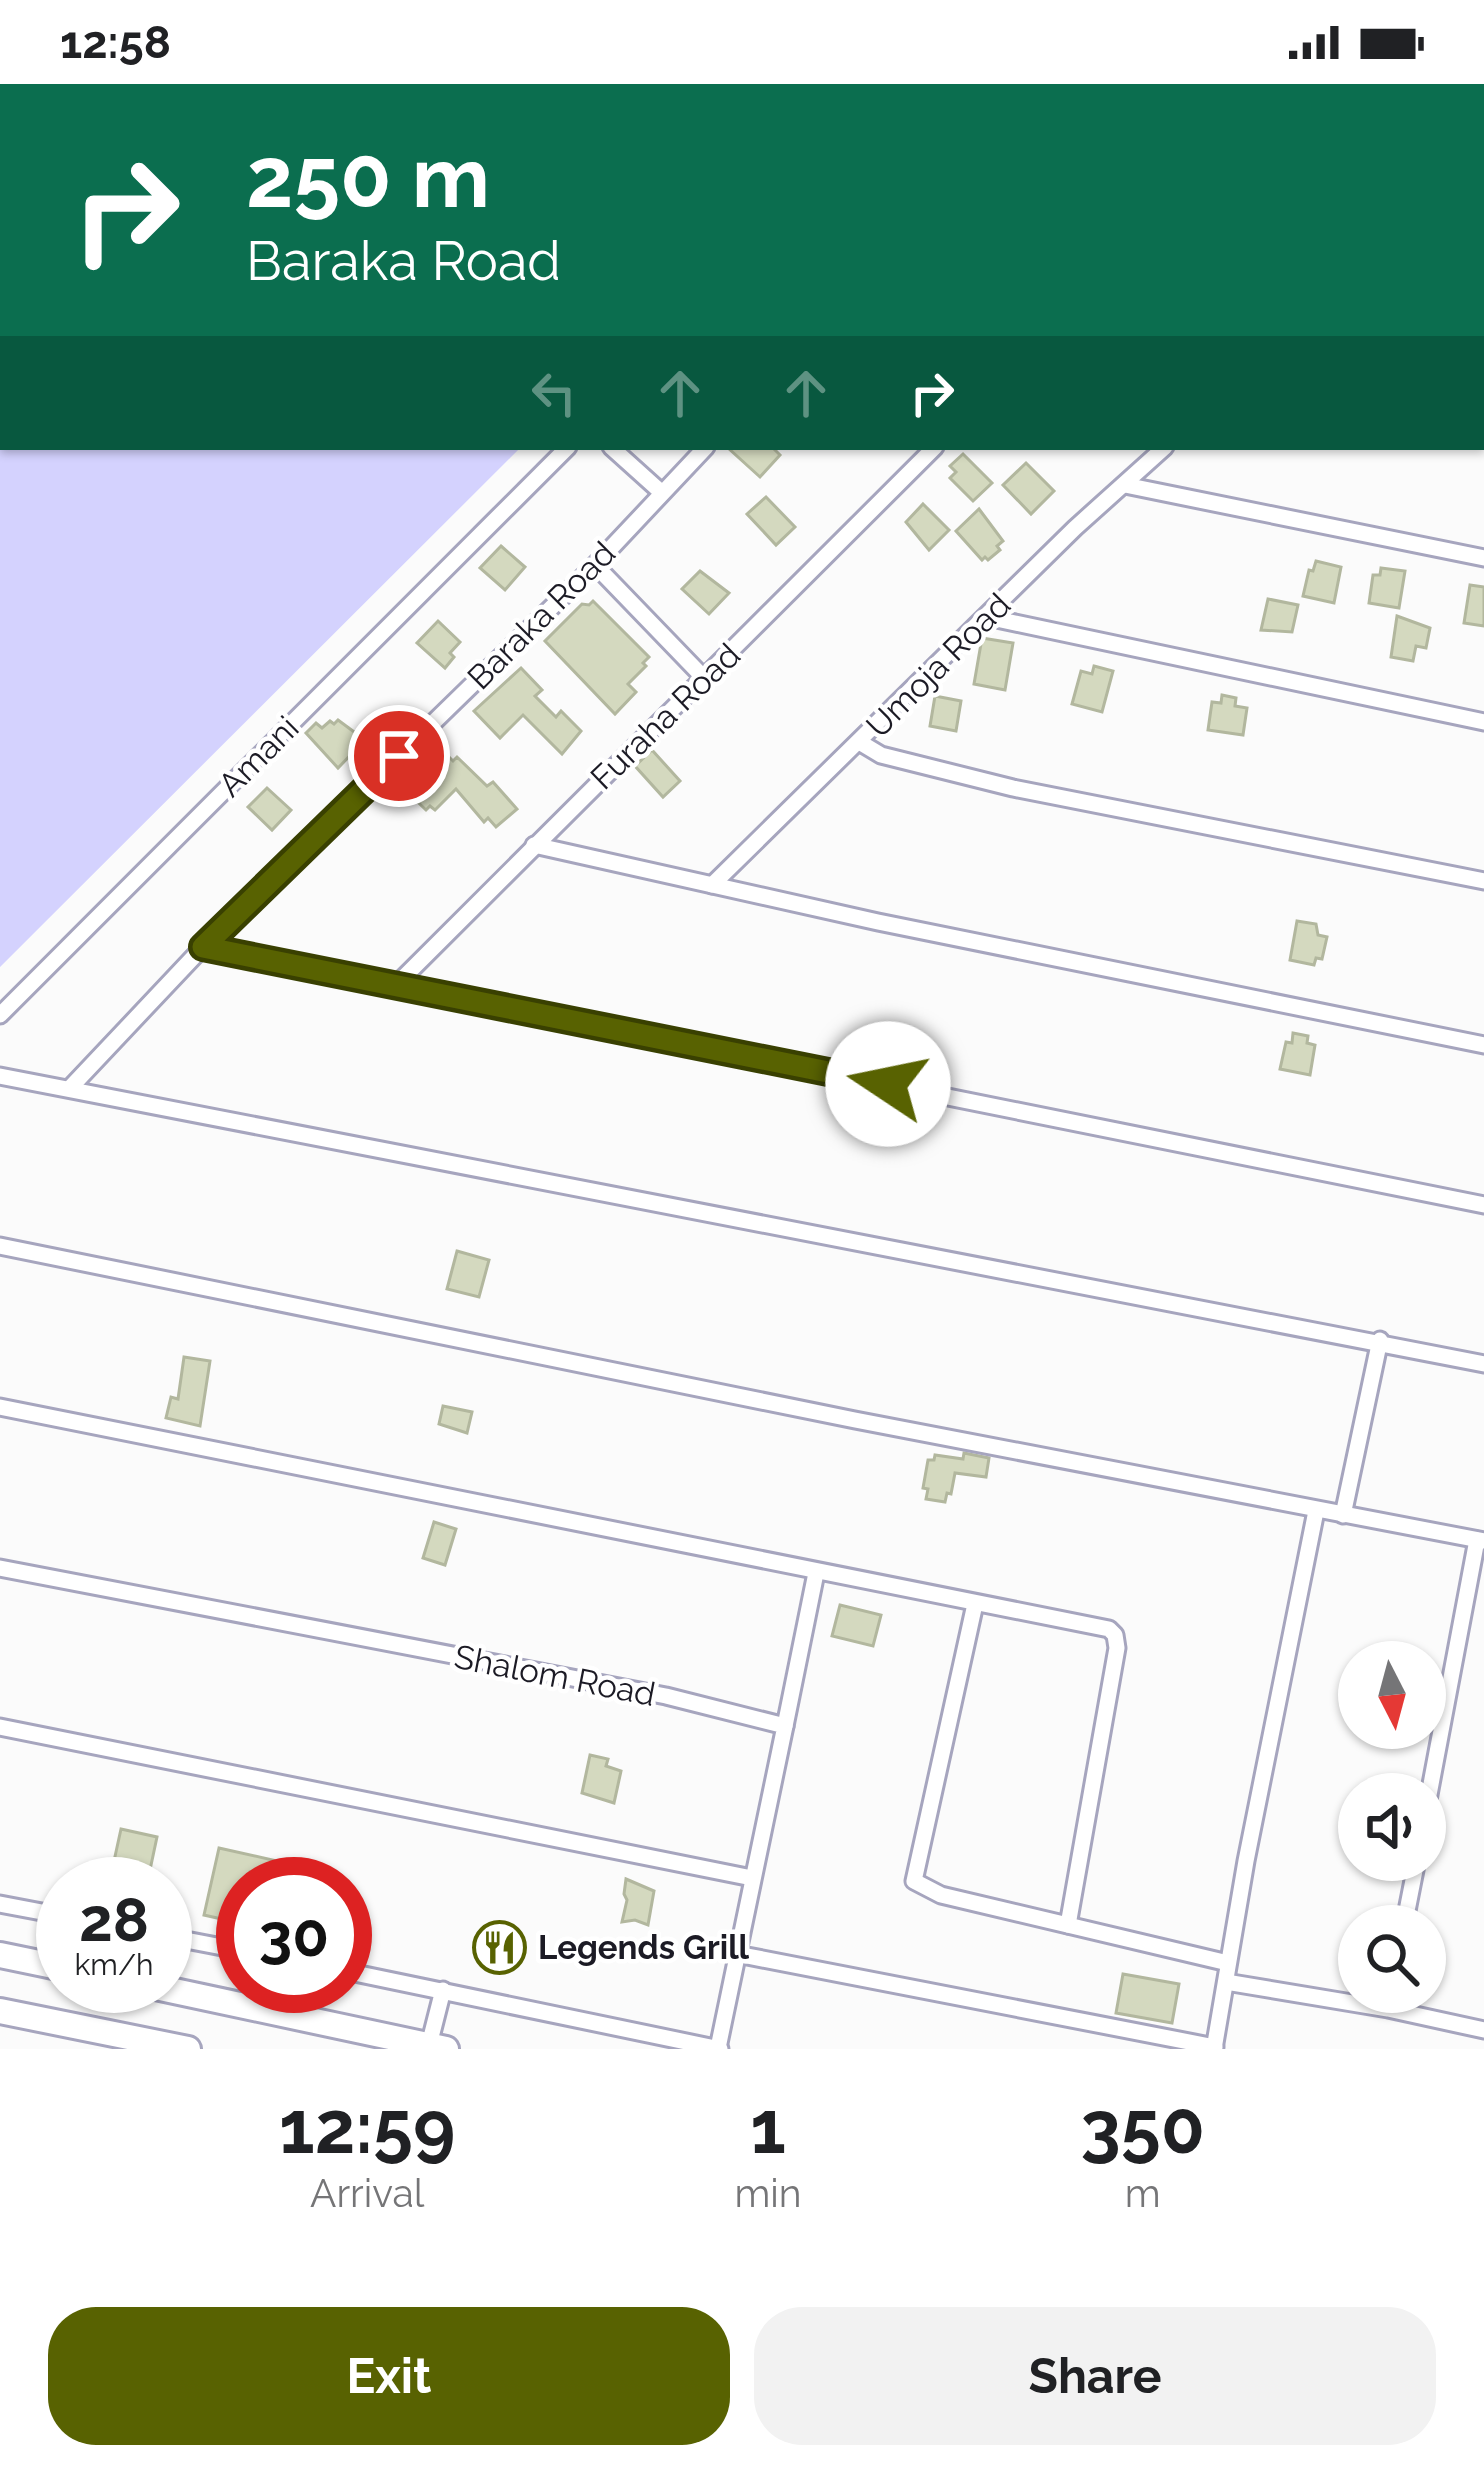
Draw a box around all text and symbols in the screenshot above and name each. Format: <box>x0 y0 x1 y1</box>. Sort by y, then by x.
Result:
text: 12:58 <box>60 16 171 69</box>
text: 250 m <box>246 128 490 227</box>
icon: right <box>48 132 204 288</box>
text: Baraka Road <box>246 229 561 293</box>
icon: left <box>521 360 587 426</box>
icon: ahead <box>647 360 713 426</box>
icon: ahead <box>773 360 839 426</box>
icon: right <box>899 360 965 426</box>
street label: Baraka Road <box>460 534 623 697</box>
street label: Umoja Road <box>858 585 1018 745</box>
street label: Furaha Road <box>583 636 748 797</box>
pin <box>348 705 450 807</box>
street label: Amani <box>210 708 306 804</box>
icon: arrive <box>366 723 432 789</box>
position arrow <box>825 1021 951 1147</box>
street label: Shalom Road <box>451 1637 659 1714</box>
north arrow <box>1338 1641 1446 1749</box>
map controls <box>1338 1641 1446 2013</box>
button: sound <box>1338 1773 1446 1881</box>
speed limit sign: 30 <box>216 1857 372 2013</box>
text: 28 <box>79 1885 149 1955</box>
button: search <box>1338 1905 1446 2013</box>
restaurant icon: Legends Grill <box>471 1919 527 1975</box>
place label: Legends Grill <box>538 1928 750 1967</box>
text: km/h <box>74 1947 154 1982</box>
text: 12:59 <box>279 2085 455 2170</box>
text: 1 <box>750 2085 786 2170</box>
text: 350 <box>1081 2085 1205 2170</box>
text: Arrival <box>310 2170 424 2216</box>
text: min <box>734 2170 802 2216</box>
text: m <box>1125 2170 1161 2216</box>
button: Exit <box>48 2307 730 2445</box>
button: Share <box>754 2307 1436 2445</box>

